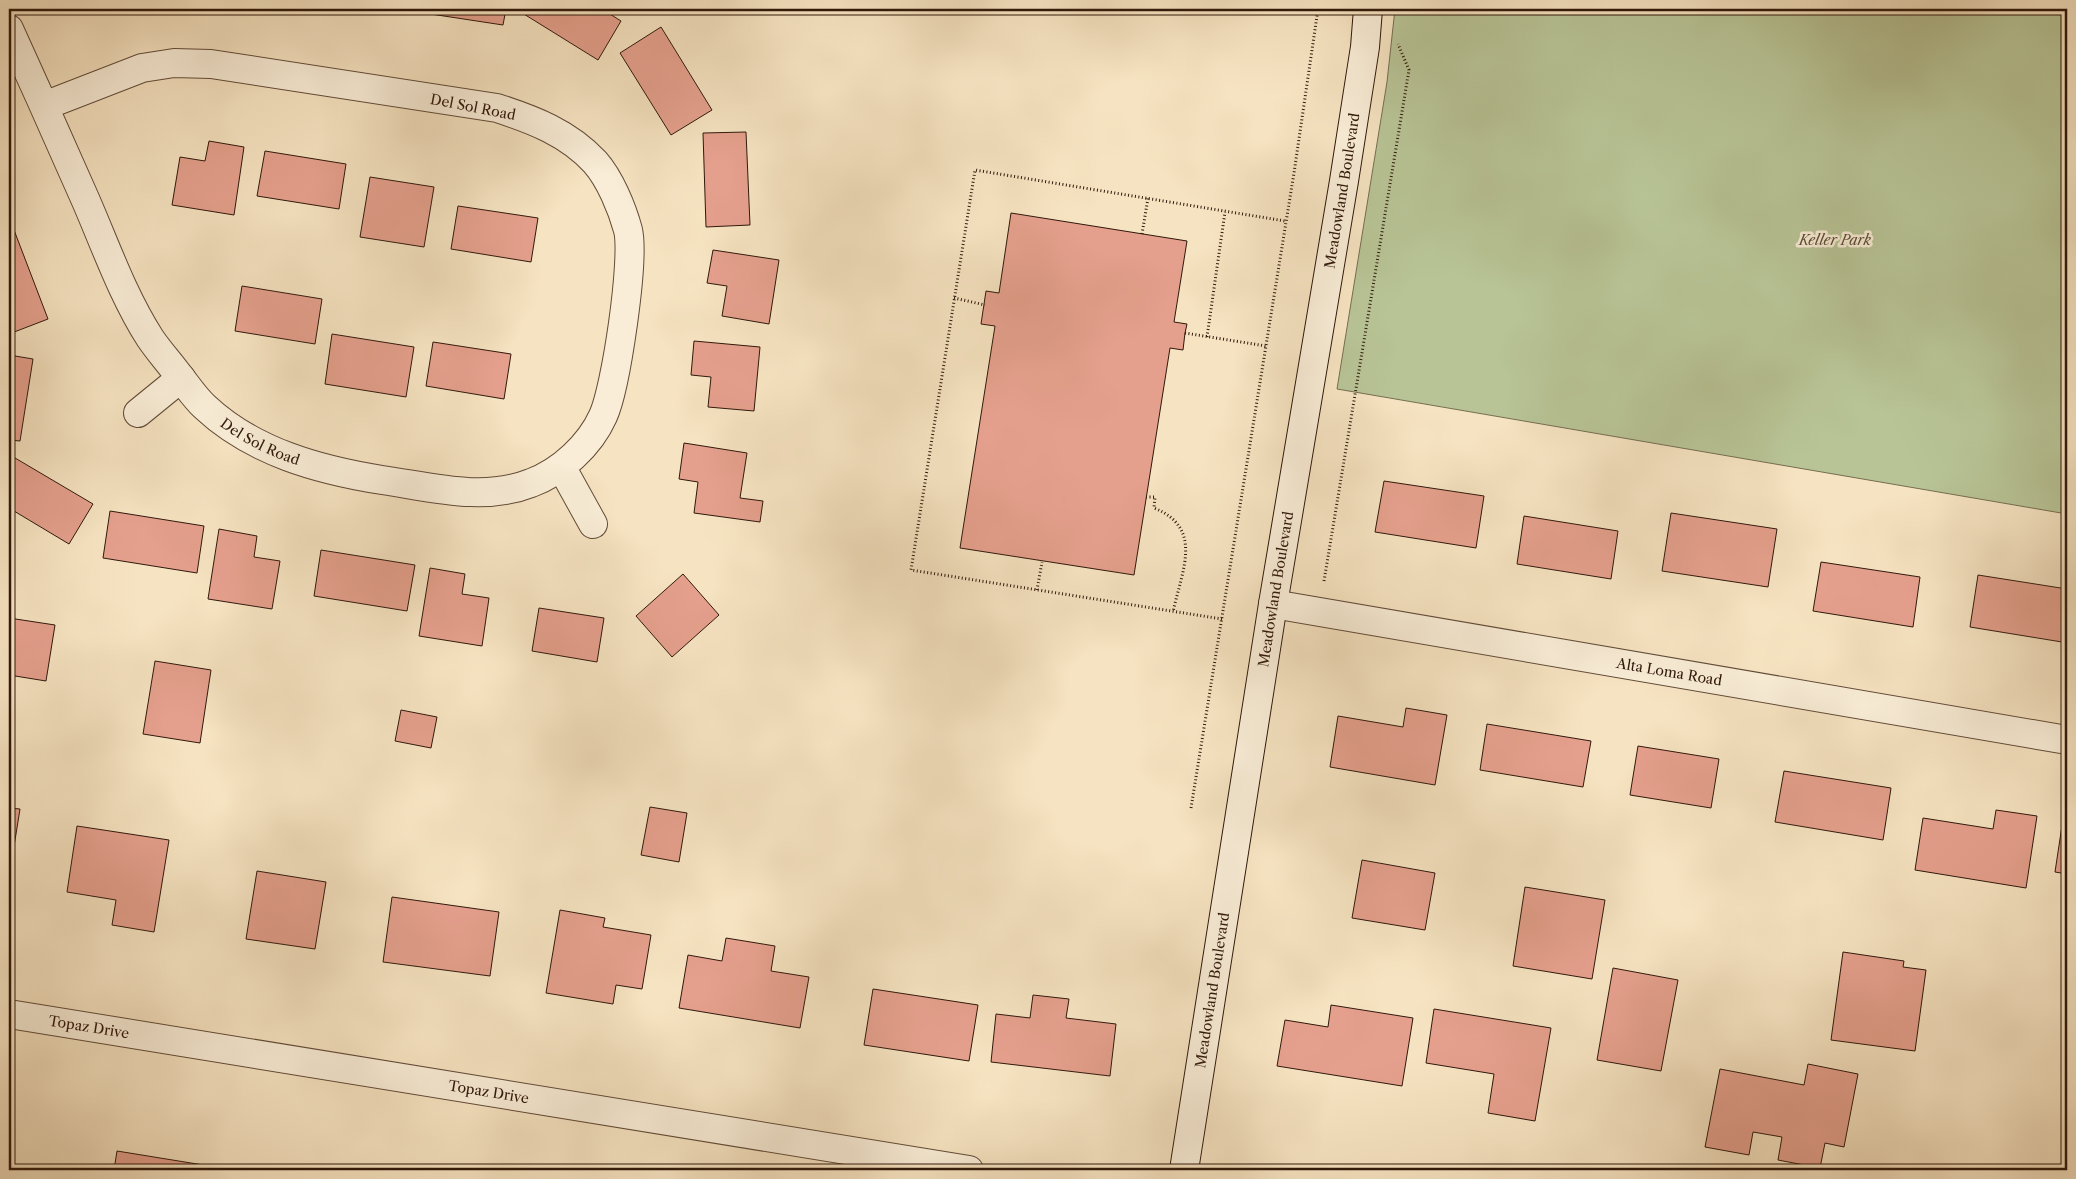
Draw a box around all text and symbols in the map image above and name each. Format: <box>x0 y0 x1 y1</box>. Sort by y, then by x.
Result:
street label: Del Sol Road <box>429 90 518 124</box>
street label: Meadowland Boulevard <box>1320 111 1364 270</box>
park label: Keller Park <box>1798 231 1872 249</box>
street label: Del Sol Road <box>217 414 303 469</box>
street label: Meadowland Boulevard <box>1254 510 1297 668</box>
street label: Alta Loma Road <box>1614 654 1724 690</box>
street label: Meadowland Boulevard <box>1191 911 1233 1069</box>
street label: Topaz Drive <box>47 1012 131 1042</box>
street label: Topaz Drive <box>447 1077 530 1107</box>

